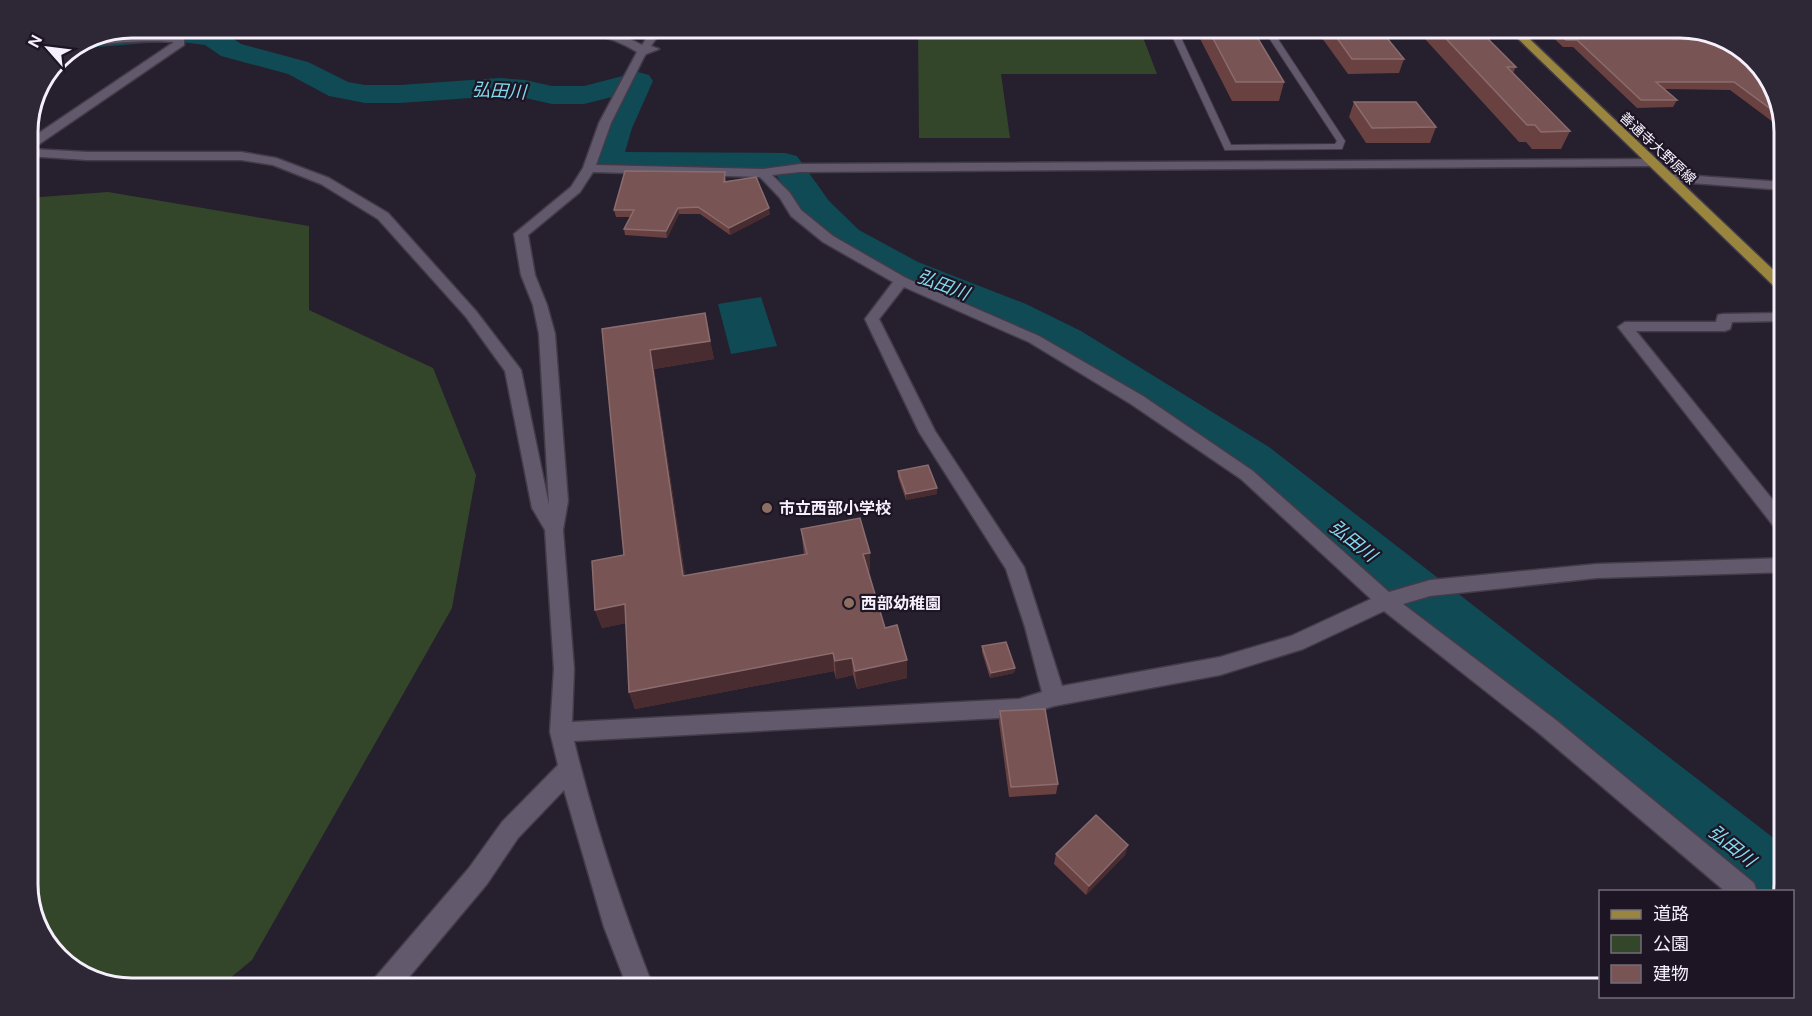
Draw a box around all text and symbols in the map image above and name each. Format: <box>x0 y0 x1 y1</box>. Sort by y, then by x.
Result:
north arrow <box>18 18 78 78</box>
text: N <box>23 31 47 51</box>
water label: 弘田川 <box>471 78 529 105</box>
street label: 善通寺大野原線 <box>1616 108 1700 188</box>
water label: 弘田川 <box>913 264 974 307</box>
place label: 市立西部小学校 <box>779 498 891 519</box>
marker: 市立西部小学校 <box>760 501 774 515</box>
water label: 弘田川 <box>1324 515 1383 569</box>
place label: 西部幼稚園 <box>861 593 941 614</box>
marker: 西部幼稚園 <box>842 596 856 610</box>
water label: 弘田川 <box>1703 820 1762 874</box>
legend <box>1599 890 1794 998</box>
text: 道路 <box>1653 902 1689 926</box>
text: 公園 <box>1653 932 1689 956</box>
text: 建物 <box>1653 962 1689 986</box>

